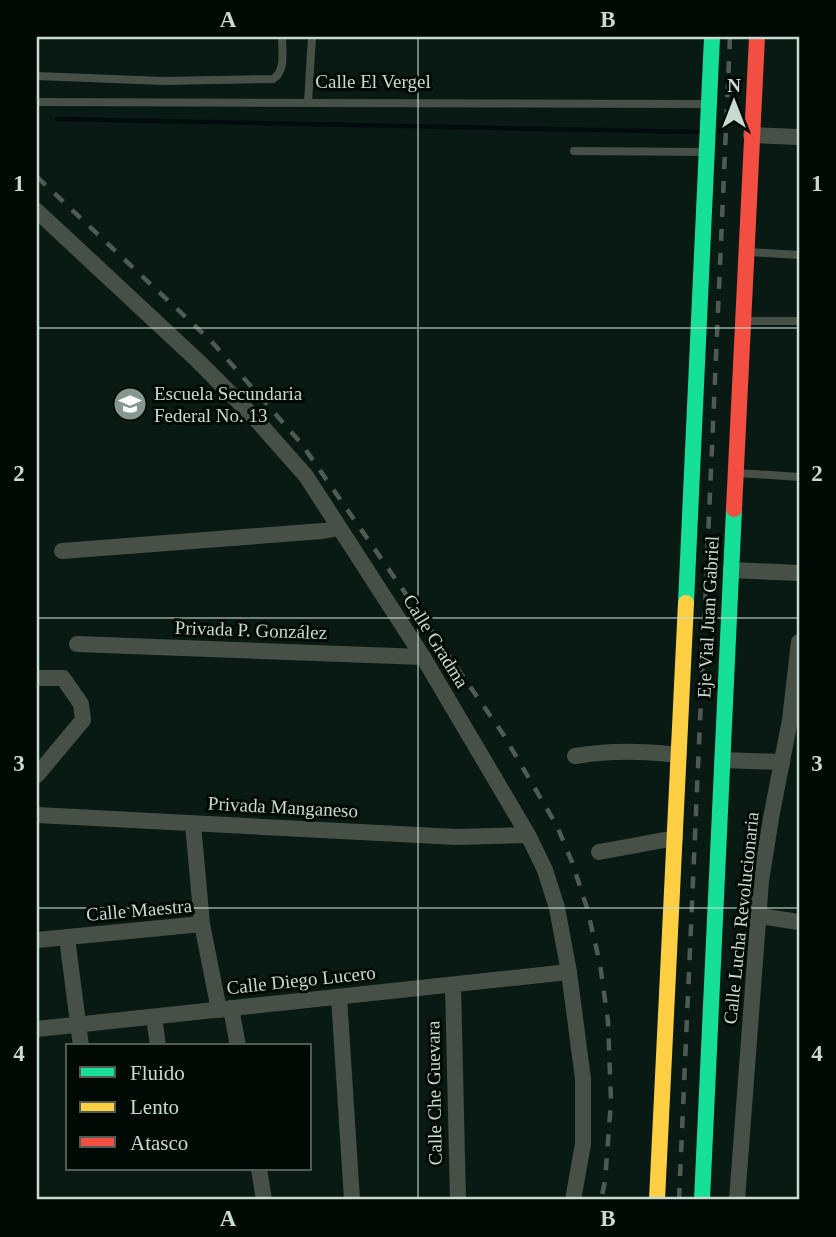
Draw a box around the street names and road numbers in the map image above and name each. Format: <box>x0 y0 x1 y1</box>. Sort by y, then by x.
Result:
street label: Calle El Vergel <box>315 71 431 92</box>
street label: Eje Vial Juan Gabriel <box>693 535 723 699</box>
street label: Calle Gradma <box>399 590 473 692</box>
street label: Privada P. González <box>174 617 328 643</box>
street label: Privada Manganeso <box>207 793 359 821</box>
street label: Calle Lucha Revolucionaria <box>719 810 763 1025</box>
street label: Calle Maestra <box>85 895 193 925</box>
street label: Calle Diego Lucero <box>225 962 377 998</box>
street label: Calle Che Guevara <box>422 1020 446 1165</box>

